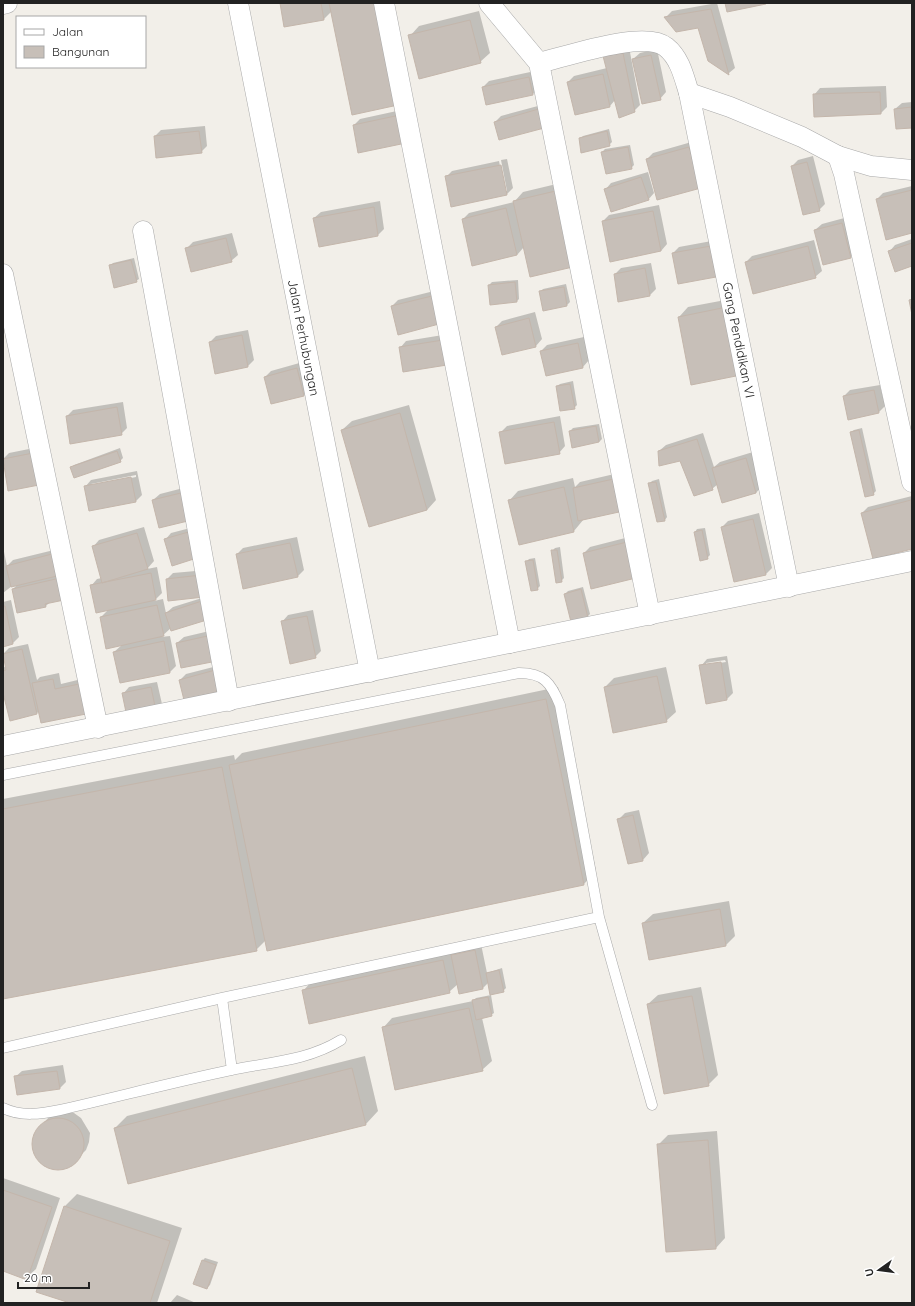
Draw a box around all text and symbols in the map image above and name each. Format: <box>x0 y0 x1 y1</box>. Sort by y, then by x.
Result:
legend <box>16 16 146 68</box>
text: Jalan <box>52 24 83 39</box>
text: Bangunan <box>52 44 109 59</box>
street label: Jalan Perhubungan <box>285 278 323 397</box>
street label: Gang Pendidikan VI <box>719 281 759 399</box>
north arrow <box>859 1250 899 1290</box>
scale bar <box>18 1264 89 1290</box>
text: U <box>862 1267 877 1278</box>
text: 20 m <box>24 1270 52 1285</box>

